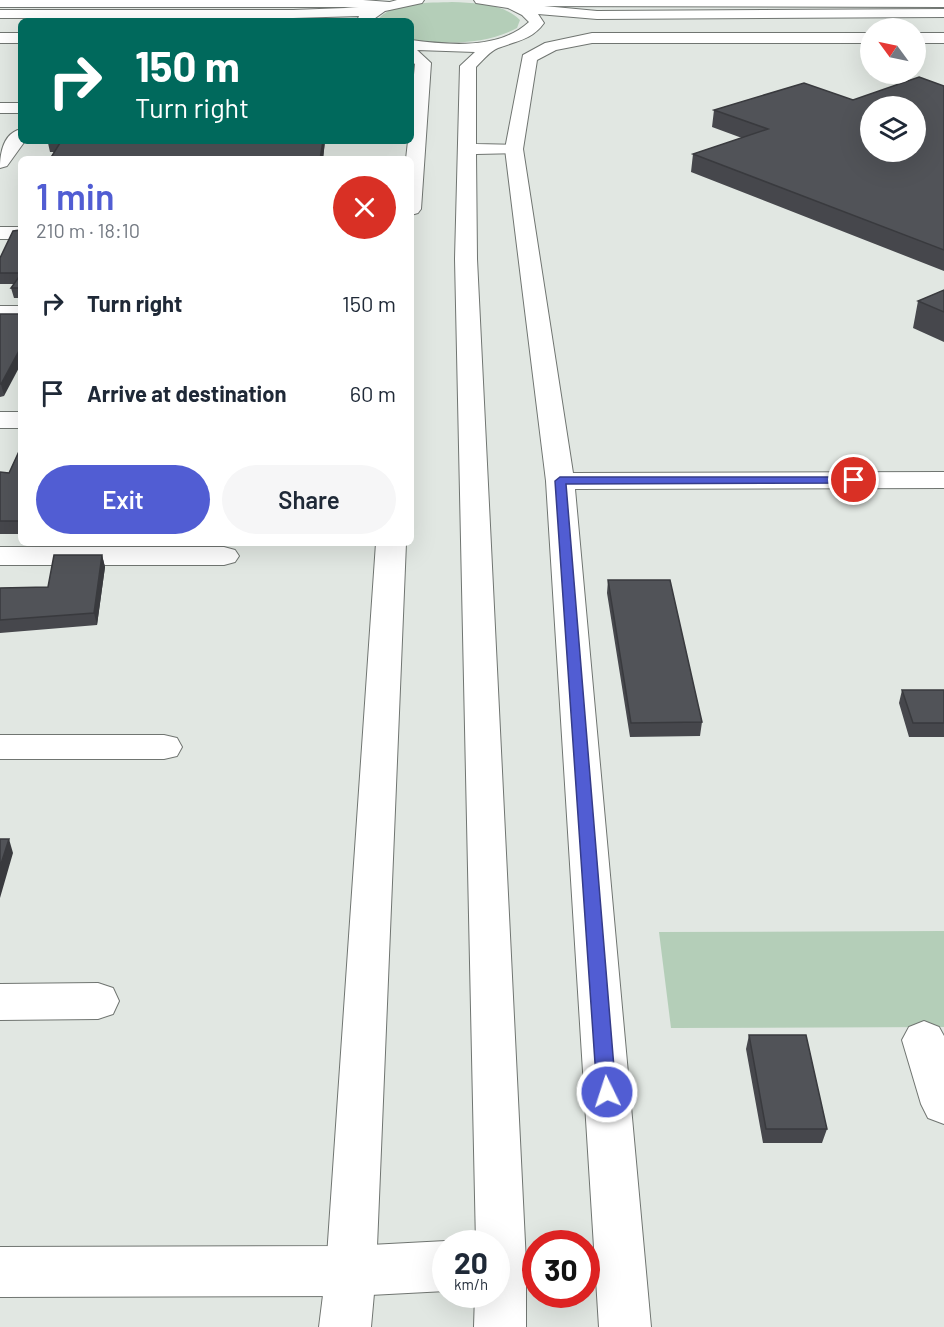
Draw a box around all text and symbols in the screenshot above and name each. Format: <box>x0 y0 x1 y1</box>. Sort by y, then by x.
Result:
north arrow <box>860 18 926 84</box>
map controls <box>860 18 926 162</box>
text: 150 m <box>135 40 240 90</box>
icon: right <box>36 42 114 120</box>
text: Turn right <box>135 91 249 123</box>
button: layers <box>860 96 926 162</box>
text: 1 min <box>36 174 115 217</box>
button: close <box>333 176 396 239</box>
text: 210 m · 18:10 <box>36 218 140 242</box>
icon: right <box>36 287 69 320</box>
text: Turn right <box>87 290 182 316</box>
text: 150 m <box>342 290 396 316</box>
icon: arrive <box>36 377 69 410</box>
text: Arrive at destination <box>87 380 286 406</box>
text: 60 m <box>350 380 396 406</box>
pin <box>828 454 879 505</box>
icon: arrive <box>837 463 870 496</box>
button: Exit <box>36 465 210 534</box>
button: Share <box>222 465 396 534</box>
position arrow <box>575 1060 639 1124</box>
speed limit sign: 30 <box>522 1230 600 1308</box>
text: 20 <box>454 1244 488 1280</box>
text: km/h <box>454 1275 488 1293</box>

